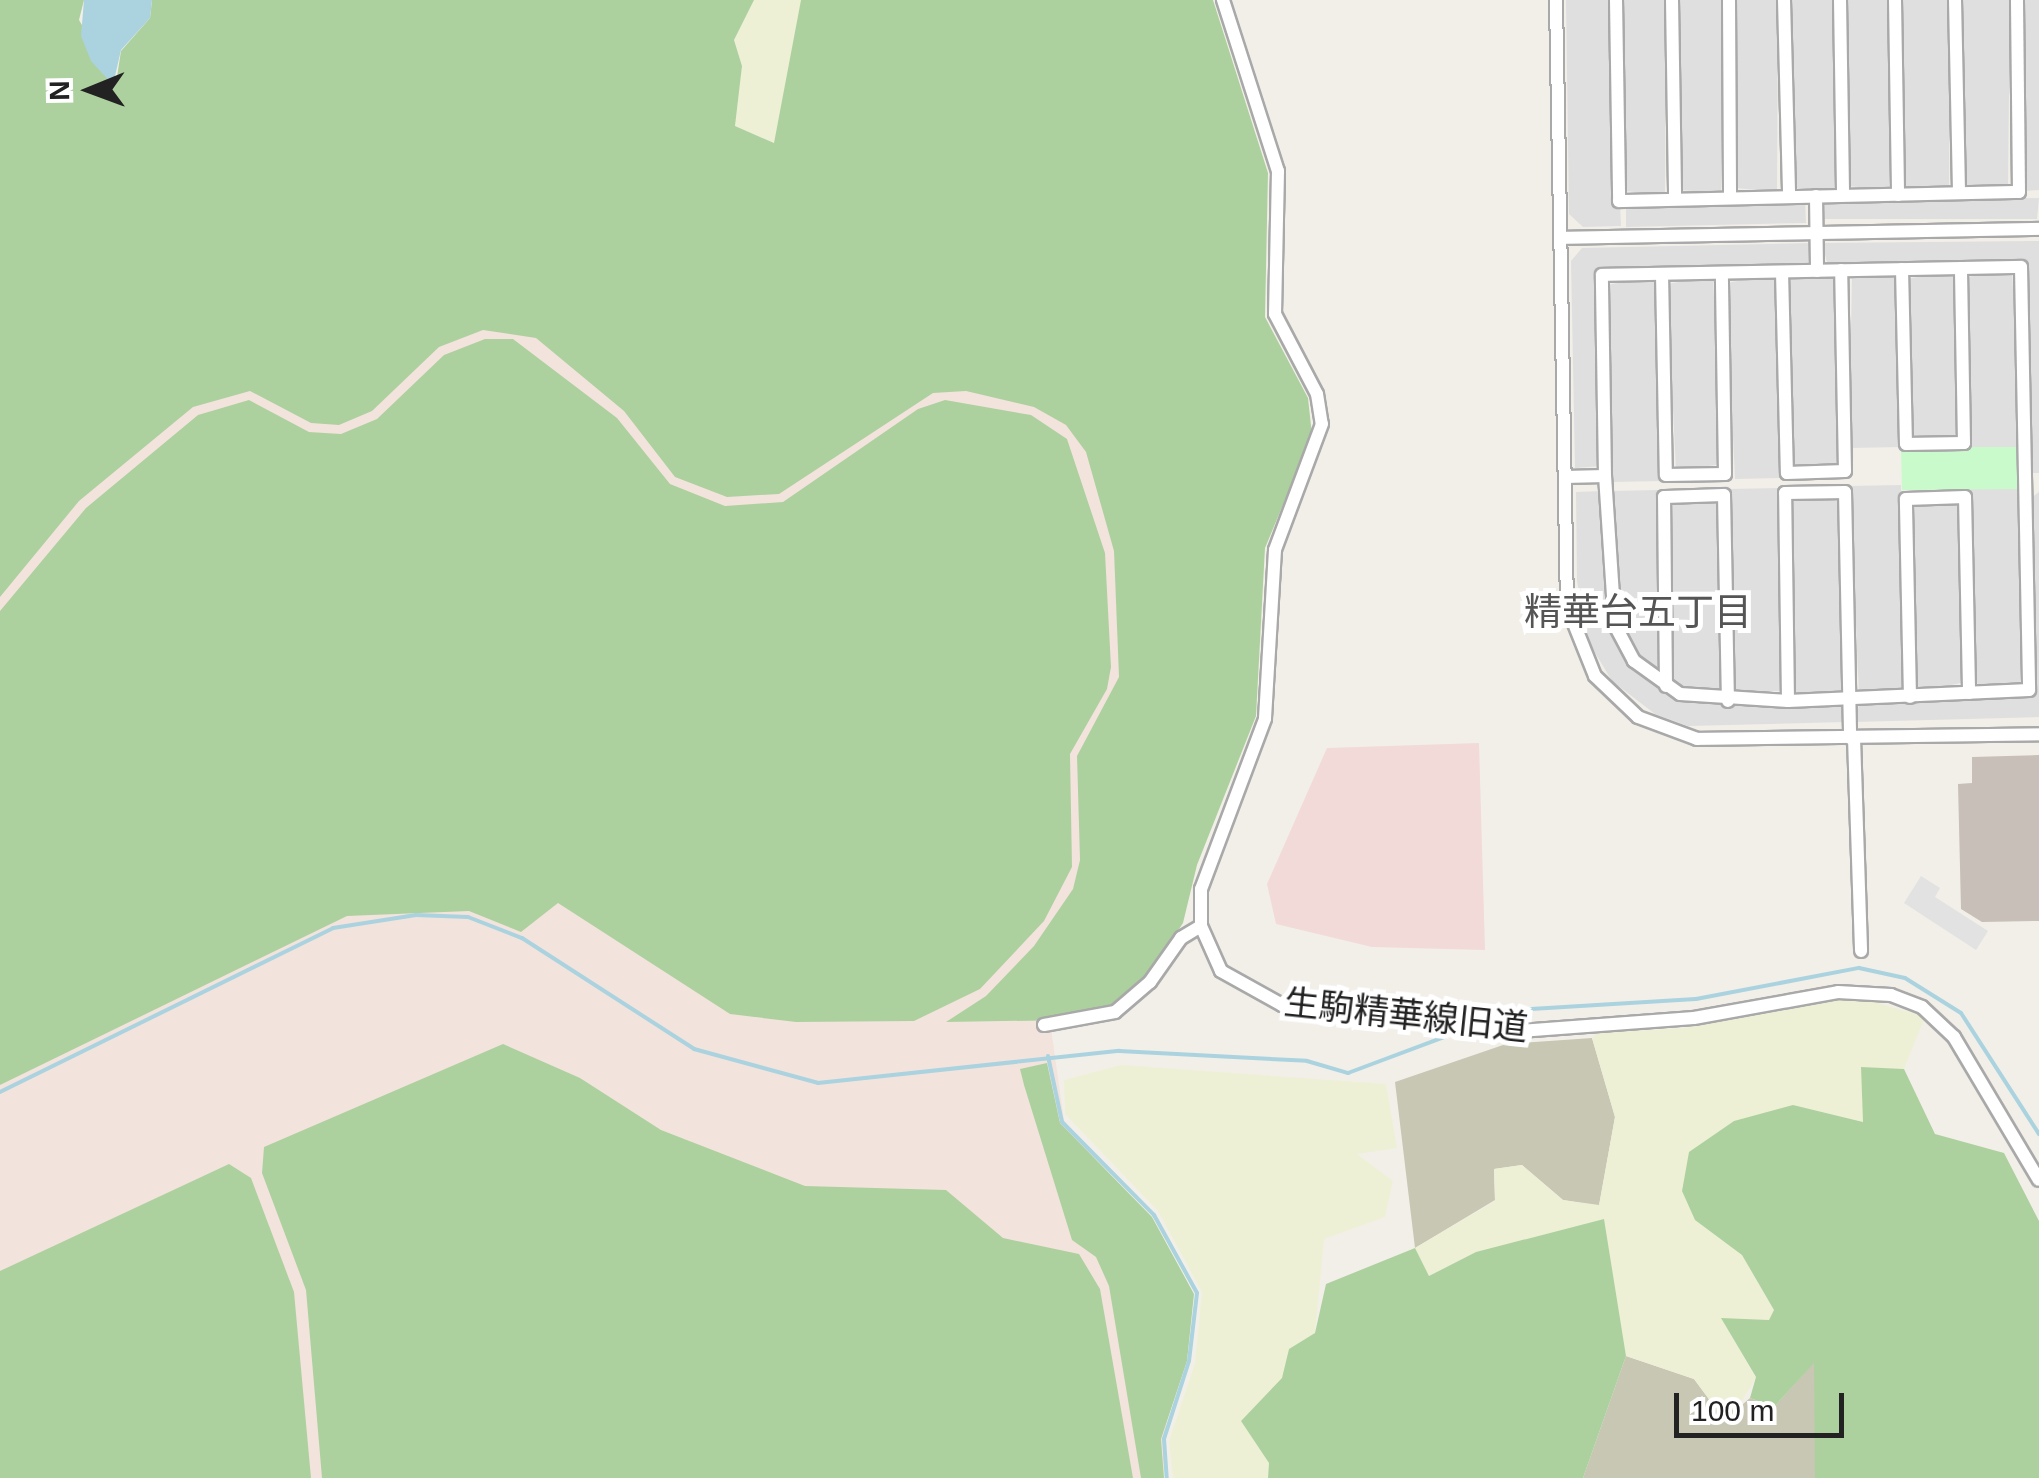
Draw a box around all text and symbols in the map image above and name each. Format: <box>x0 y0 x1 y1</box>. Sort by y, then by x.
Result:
north arrow <box>40 40 140 140</box>
text: N <box>44 80 75 101</box>
district label: 精華台五丁目 <box>1524 590 1752 636</box>
street label: 生駒精華線旧道 <box>1282 981 1530 1049</box>
scale bar <box>1679 1373 1849 1435</box>
text: 100 m <box>1691 1394 1774 1427</box>

